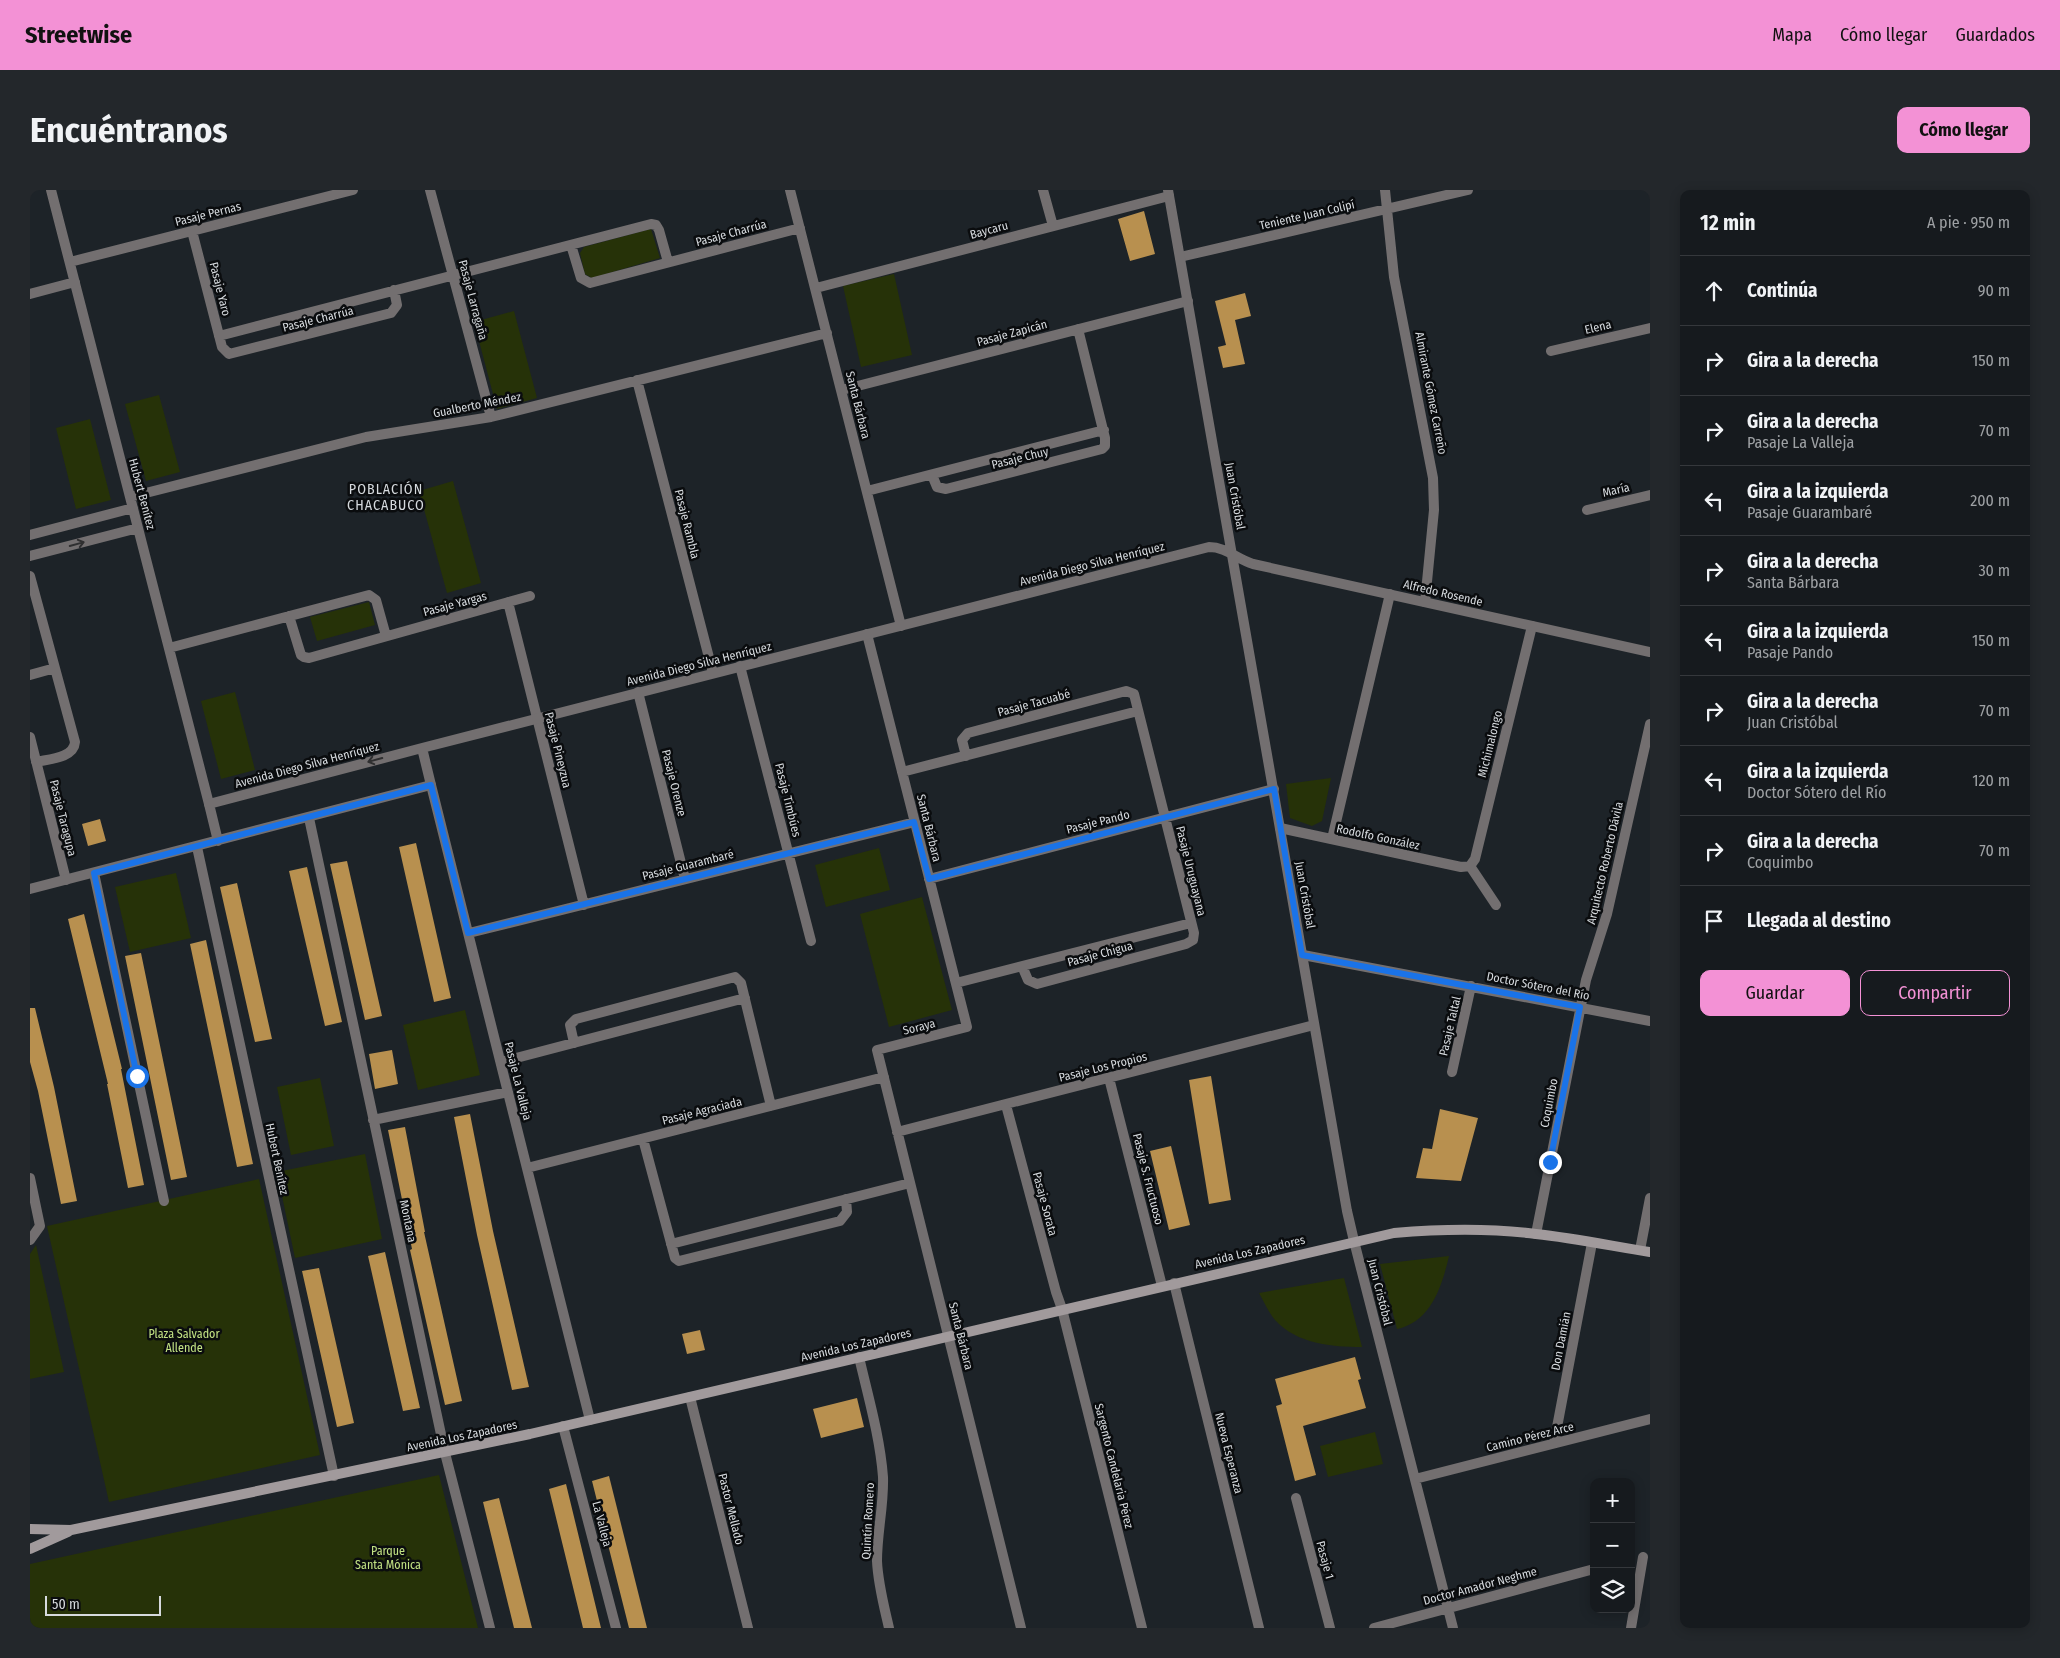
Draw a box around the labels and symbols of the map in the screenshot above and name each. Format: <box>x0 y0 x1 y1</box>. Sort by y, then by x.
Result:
street label: Teniente Juan Colipí <box>1258 197 1356 233</box>
street label: Pasaje Pernas <box>174 199 242 229</box>
street label: Pasaje Charrúa <box>694 217 768 249</box>
street label: Baycaru <box>968 218 1010 242</box>
street label: Pasaje Larragaña <box>456 258 490 342</box>
street label: Pasaje Yaro <box>207 261 233 317</box>
street label: Pasaje Charrúa <box>281 303 355 335</box>
street label: Pasaje Zapicán <box>975 317 1049 349</box>
street label: Elena <box>1583 317 1613 337</box>
street label: Almirante Gómez Carreño <box>1412 331 1450 455</box>
street label: Santa Bárbara <box>843 370 873 440</box>
street label: Gualberto Méndez <box>432 390 522 420</box>
street label: Pasaje Chuy <box>990 444 1050 472</box>
street label: Hubert Benítez <box>126 457 158 531</box>
street label: Juan Cristóbal <box>1222 461 1248 531</box>
district label: POBLACIÓN CHACABUCO <box>347 480 425 514</box>
street label: María <box>1601 480 1631 500</box>
street label: Pasaje Rambla <box>672 488 702 560</box>
one-way arrow <box>69 539 85 548</box>
street label: Avenida Diego Silva Henríquez <box>1018 539 1166 589</box>
street label: Alfredo Rosende <box>1402 577 1484 609</box>
street label: Pasaje Yargas <box>422 589 488 619</box>
street label: Avenida Diego Silva Henríquez <box>625 639 773 689</box>
street label: Pasaje Tacuabé <box>996 687 1072 719</box>
street label: Michimalongo <box>1475 709 1505 779</box>
street label: Pasaje Pineyzua <box>542 711 574 789</box>
street label: Avenida Diego Silva Henríquez <box>233 739 381 791</box>
street label: Pasaje Orenze <box>659 748 689 818</box>
one-way arrow <box>367 756 383 765</box>
street label: Pasaje Timbúes <box>772 762 804 838</box>
street label: Pasaje Taragupa <box>47 778 79 858</box>
street label: Santa Bárbara <box>914 793 944 863</box>
street label: Arquitecto Roberto Dávila <box>1584 800 1626 926</box>
street label: Pasaje Pando <box>1065 807 1131 837</box>
street label: Rodolfo González <box>1335 821 1421 853</box>
street label: Pasaje Uruguayana <box>1173 825 1209 918</box>
street label: Pasaje Guarambaré <box>641 847 735 883</box>
street label: Juan Cristóbal <box>1292 860 1318 930</box>
street label: Pasaje Chigua <box>1066 939 1134 969</box>
street label: Doctor Sótero del Río <box>1485 969 1591 1003</box>
street label: Pasaje Taltal <box>1436 995 1464 1057</box>
street label: Soraya <box>901 1016 937 1038</box>
street label: Pasaje La Valleja <box>501 1040 535 1122</box>
street label: Pasaje Los Propios <box>1057 1049 1149 1085</box>
route start <box>126 1065 149 1088</box>
street label: Coquimbo <box>1537 1077 1561 1129</box>
street label: Pasaje Agraciada <box>661 1094 744 1128</box>
street label: Hubert Benítez <box>263 1122 291 1196</box>
street label: Pasaje S. Fructuoso <box>1130 1132 1166 1226</box>
route end <box>1539 1151 1562 1174</box>
street label: Pasaje Sorata <box>1030 1170 1060 1238</box>
street label: Montana <box>397 1198 419 1244</box>
street label: Avenida Los Zapadores <box>1194 1233 1306 1271</box>
street label: Juan Cristóbal <box>1365 1257 1395 1327</box>
street label: Santa Bárbara <box>946 1301 976 1371</box>
street label: Don Damián <box>1548 1310 1574 1372</box>
street label: Avenida Los Zapadores <box>800 1326 912 1364</box>
park label: Plaza Salvador Allende <box>148 1327 220 1355</box>
street label: Sargento Candelaria Pérez <box>1092 1402 1136 1530</box>
street label: Nueva Esperanza <box>1212 1411 1246 1495</box>
street label: Avenida Los Zapadores <box>406 1417 518 1455</box>
street label: Camino Pérez Arce <box>1485 1419 1575 1455</box>
street label: Pastor Mellado <box>715 1472 747 1546</box>
street label: Quintín Romero <box>859 1482 877 1560</box>
street label: La Valleja <box>589 1500 615 1548</box>
street label: Pasaje 1 <box>1313 1539 1337 1581</box>
park label: Parque Santa Mónica <box>355 1544 421 1572</box>
street label: Doctor Amador Neghme <box>1422 1564 1538 1608</box>
scale bar <box>45 1593 161 1616</box>

